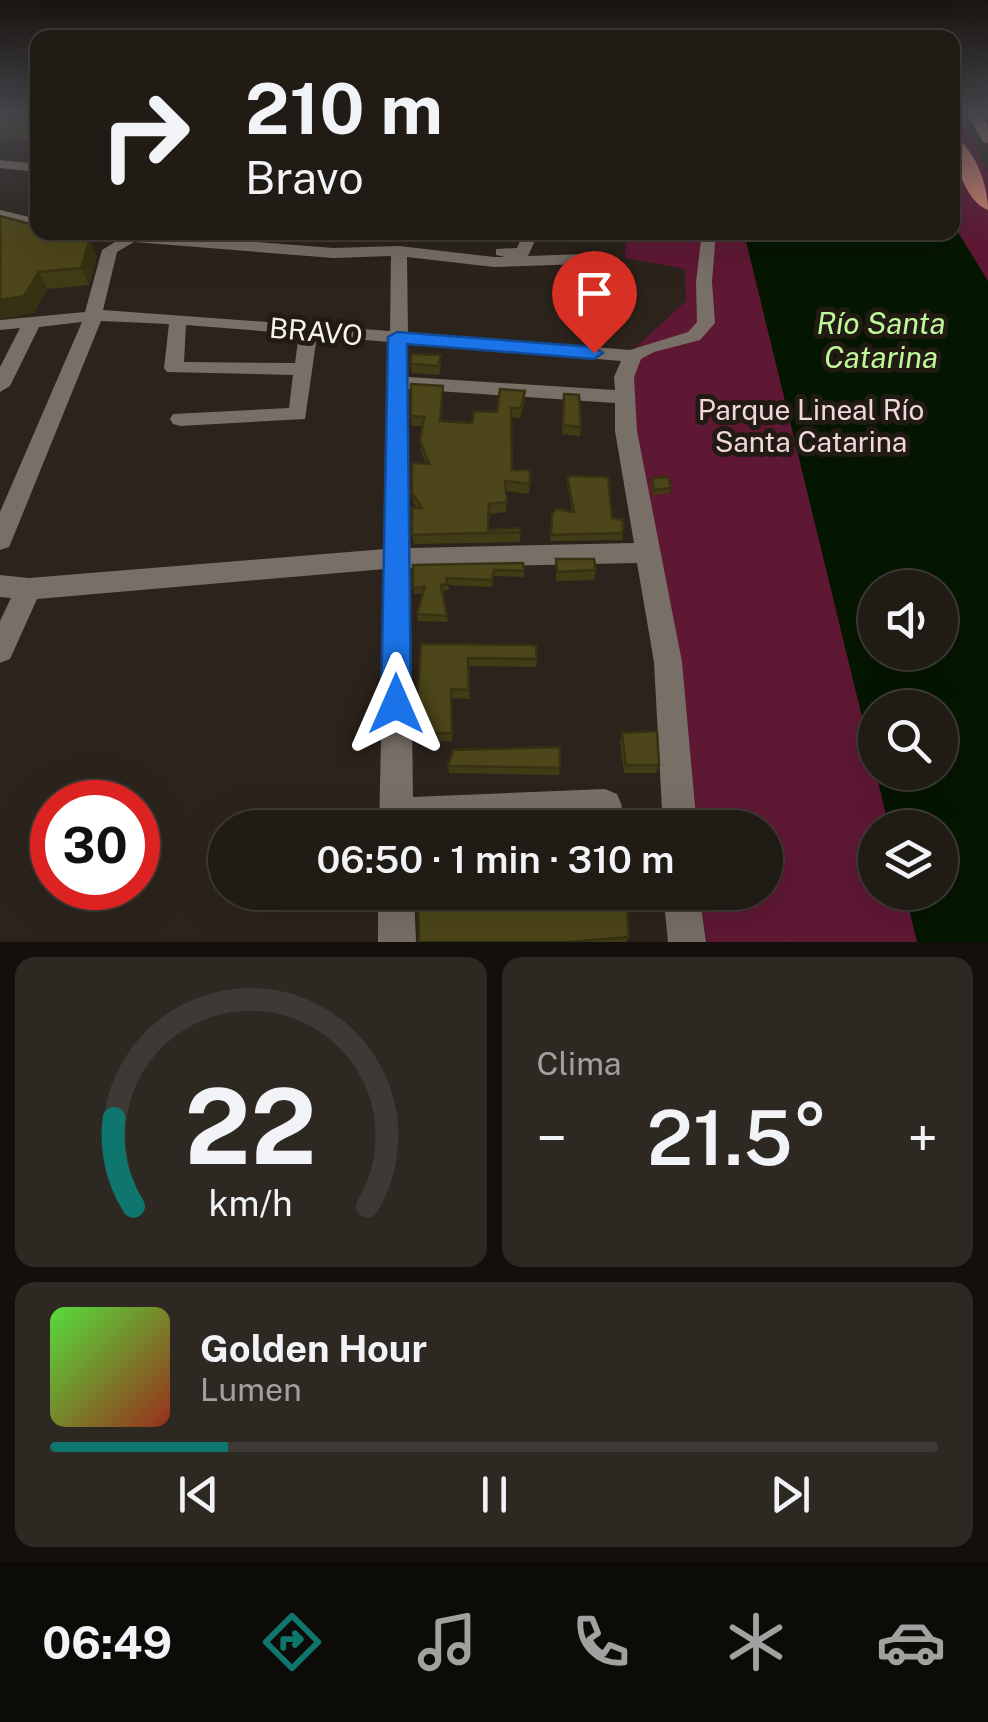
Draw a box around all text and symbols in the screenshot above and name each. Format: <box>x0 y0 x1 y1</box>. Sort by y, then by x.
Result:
text: 210 m <box>245 67 443 150</box>
icon: right <box>80 70 210 200</box>
text: Bravo <box>245 151 364 204</box>
pin <box>552 251 637 354</box>
icon: arrive <box>567 266 622 321</box>
water label: Río Santa Catarina <box>817 305 945 375</box>
street label: BRAVO <box>268 310 364 352</box>
park label: Parque Lineal Río Santa Catarina <box>698 393 924 458</box>
map controls <box>858 570 958 910</box>
button: sound <box>858 570 958 670</box>
position arrow <box>344 652 448 756</box>
button: search <box>858 690 958 790</box>
speed limit sign: 30 <box>30 780 160 910</box>
button: layers <box>858 810 958 910</box>
text: 06:50 · 1 min · 310 m <box>317 837 674 882</box>
text: Clima <box>537 1045 622 1082</box>
text: 22 <box>185 1065 317 1187</box>
text: 21.5° <box>647 1094 828 1182</box>
text: − <box>537 1106 567 1170</box>
text: + <box>907 1106 938 1170</box>
text: km/h <box>209 1182 293 1224</box>
text: Golden Hour <box>200 1326 427 1371</box>
text: Lumen <box>200 1371 302 1408</box>
icon: previous <box>171 1467 226 1522</box>
icon: pause <box>467 1467 522 1522</box>
icon: next <box>763 1467 818 1522</box>
icon: directions <box>257 1607 327 1677</box>
icon: music <box>412 1607 482 1677</box>
icon: phone <box>566 1607 636 1677</box>
icon: climate <box>721 1607 791 1677</box>
icon: car <box>876 1607 946 1677</box>
text: 06:49 <box>42 1616 172 1669</box>

